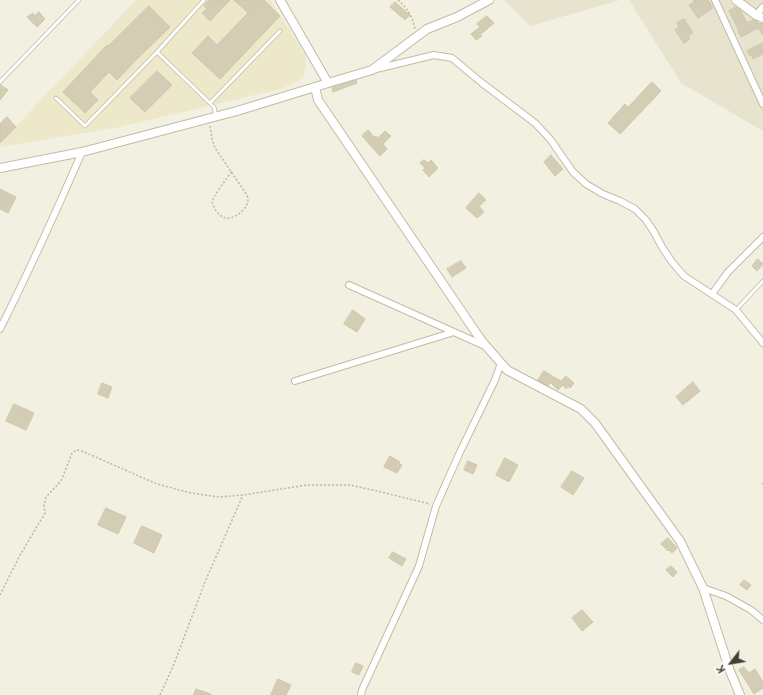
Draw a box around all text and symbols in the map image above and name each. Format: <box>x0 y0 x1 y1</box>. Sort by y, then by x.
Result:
north arrow <box>711 643 751 683</box>
text: K <box>714 663 728 675</box>

